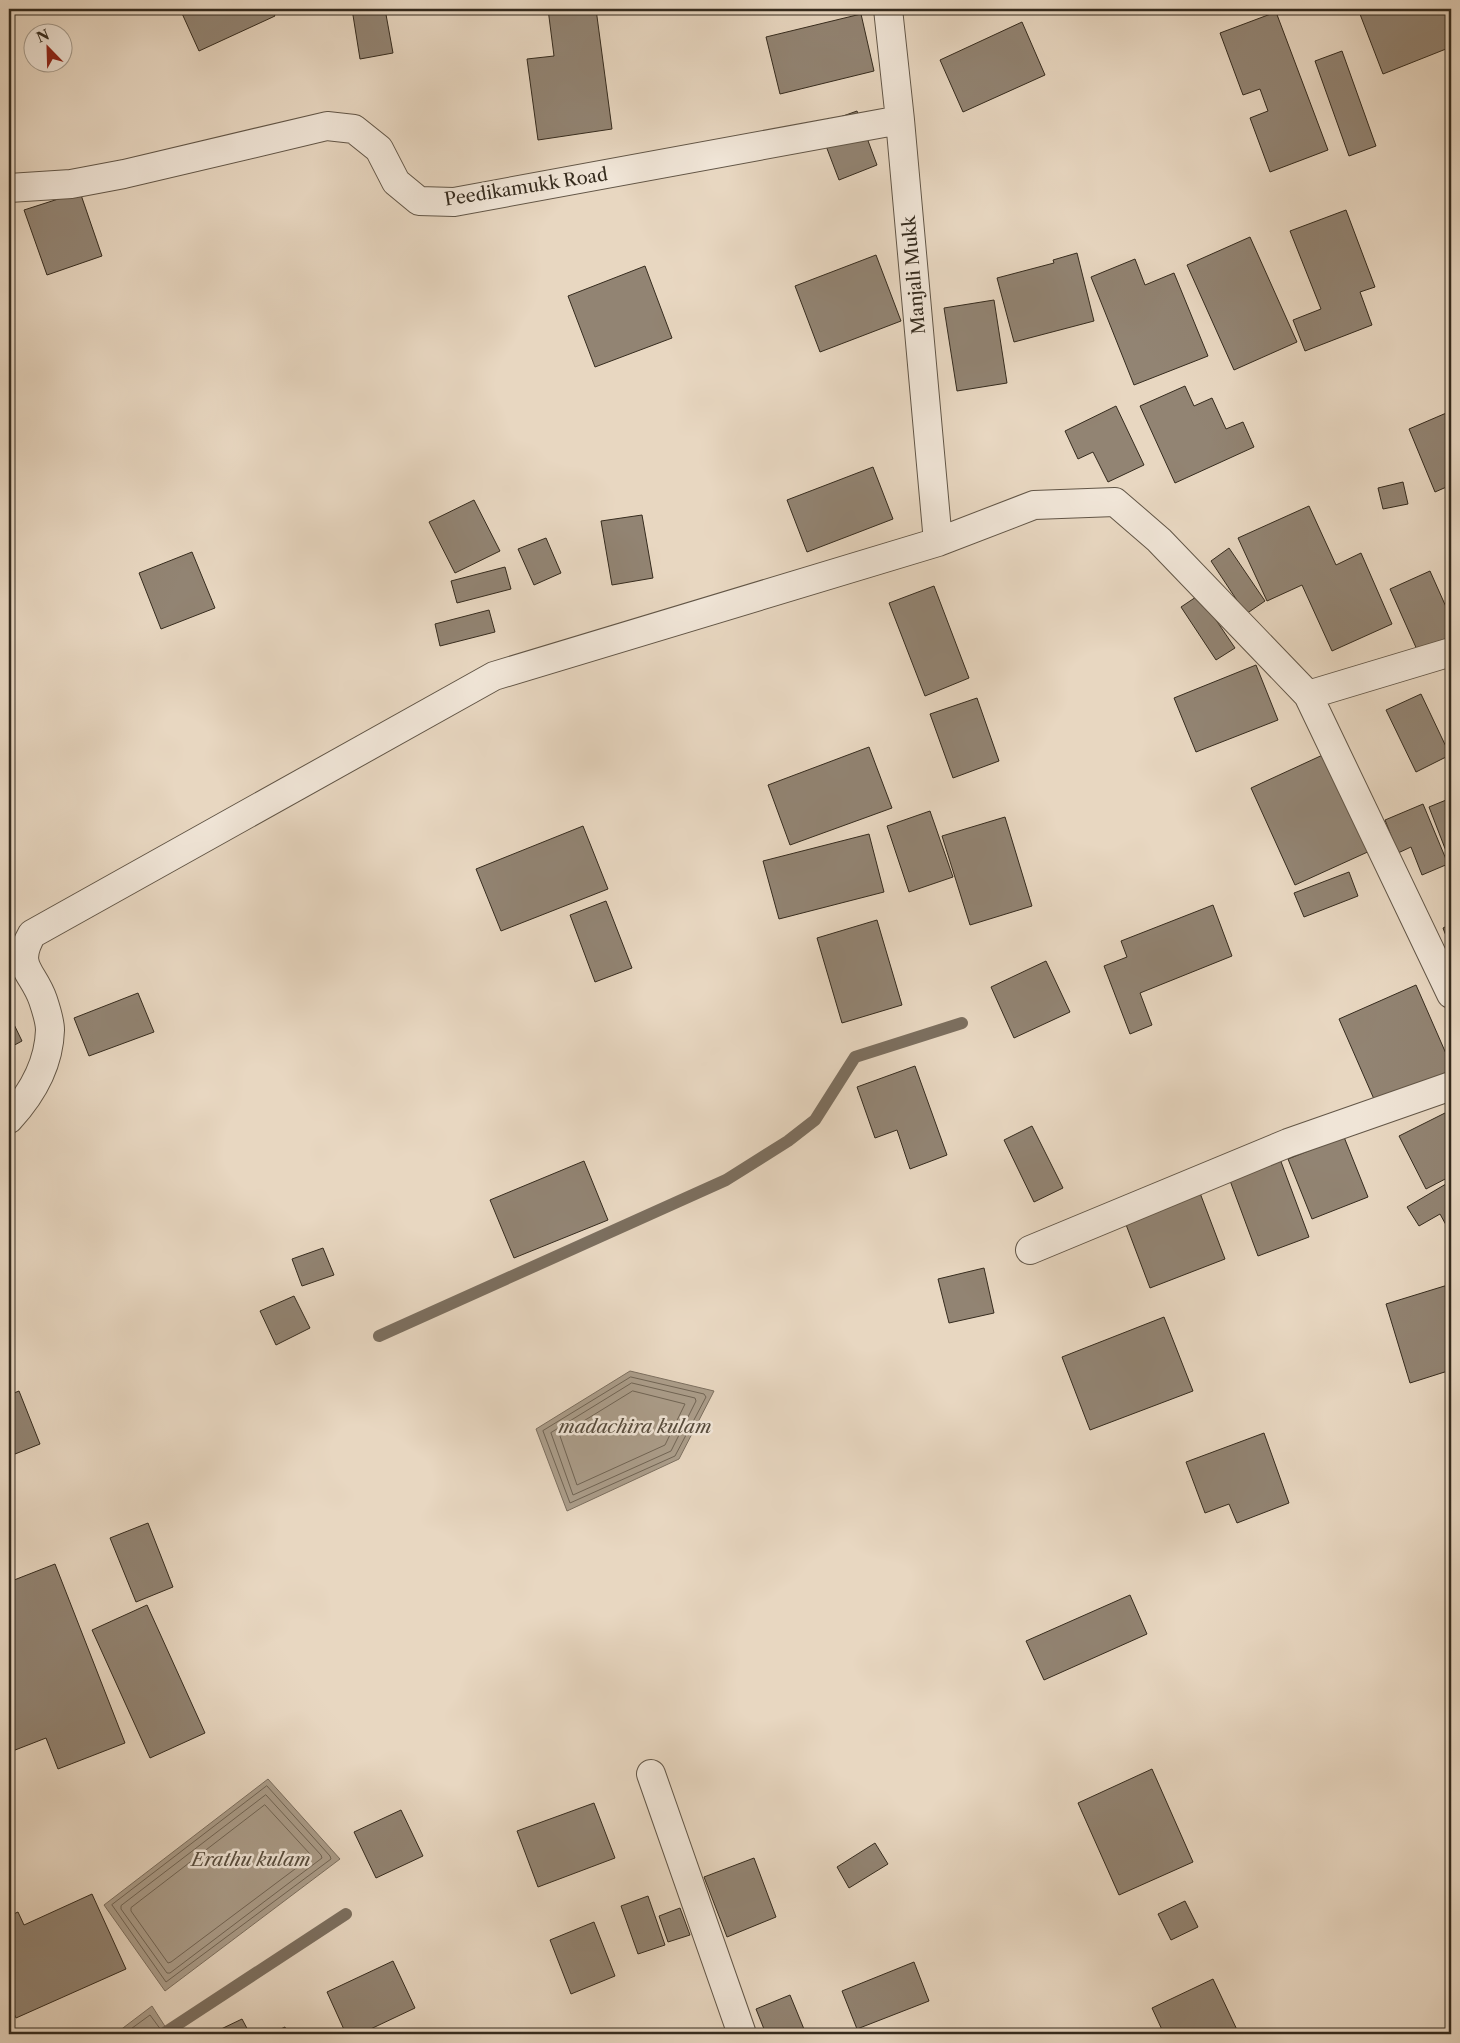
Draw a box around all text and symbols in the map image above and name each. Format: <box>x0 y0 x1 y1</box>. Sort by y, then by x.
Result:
north arrow <box>22 22 72 72</box>
text: N <box>34 25 52 47</box>
street label: Peedikamukk Road <box>443 163 609 211</box>
street label: Manjali Mukk <box>898 213 930 335</box>
water label: madachira kulam <box>557 1415 712 1438</box>
water label: Erathu kulam <box>189 1848 311 1871</box>

